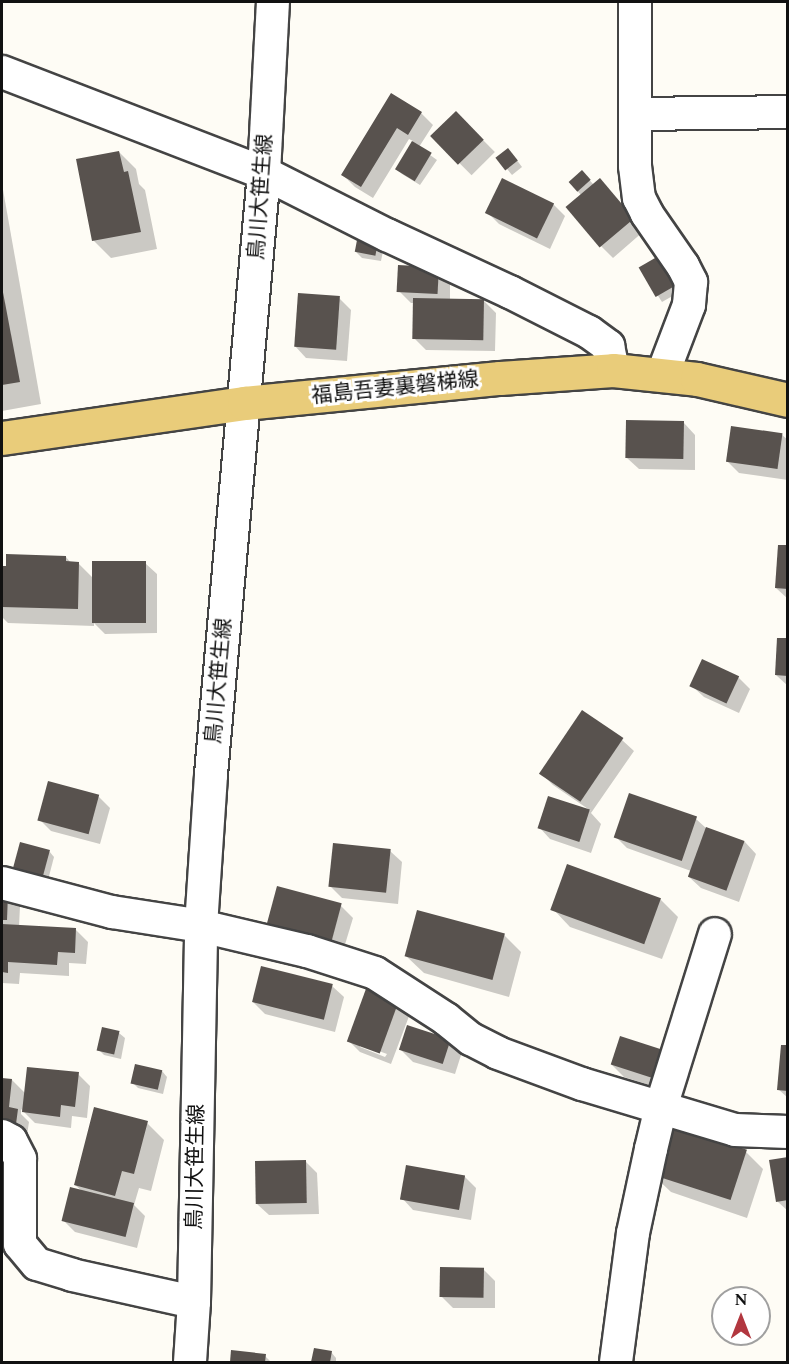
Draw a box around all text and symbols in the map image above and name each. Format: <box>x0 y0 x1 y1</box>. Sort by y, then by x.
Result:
street label: 鳥川大笹生線 <box>244 133 278 261</box>
street label: 福島吾妻裏磐梯線 <box>310 367 480 409</box>
street label: 鳥川大笹生線 <box>201 617 237 745</box>
street label: 鳥川大笹生線 <box>182 1104 210 1230</box>
north arrow <box>711 1286 771 1346</box>
text: N <box>734 1288 748 1312</box>

